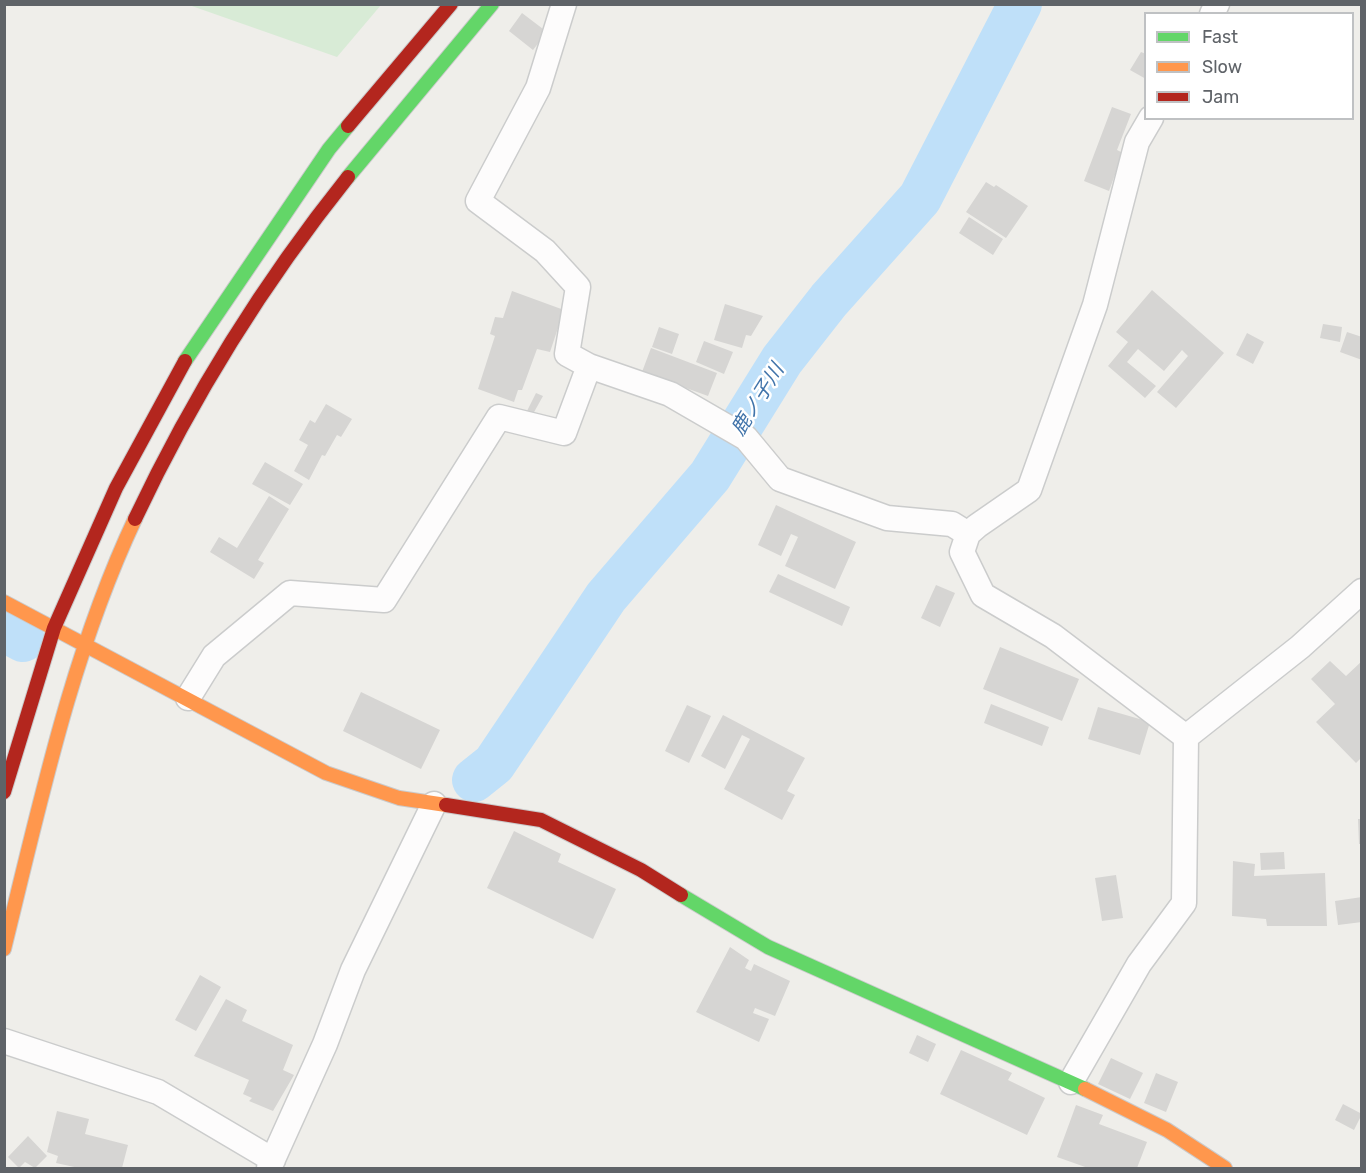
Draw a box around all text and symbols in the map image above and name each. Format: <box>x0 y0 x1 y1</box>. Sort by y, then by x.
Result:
legend <box>1144 12 1354 120</box>
text: Fast <box>1202 26 1238 48</box>
text: Slow <box>1202 56 1242 78</box>
text: Jam <box>1202 86 1239 108</box>
water label: 鹿ノ子川 <box>727 360 789 440</box>

